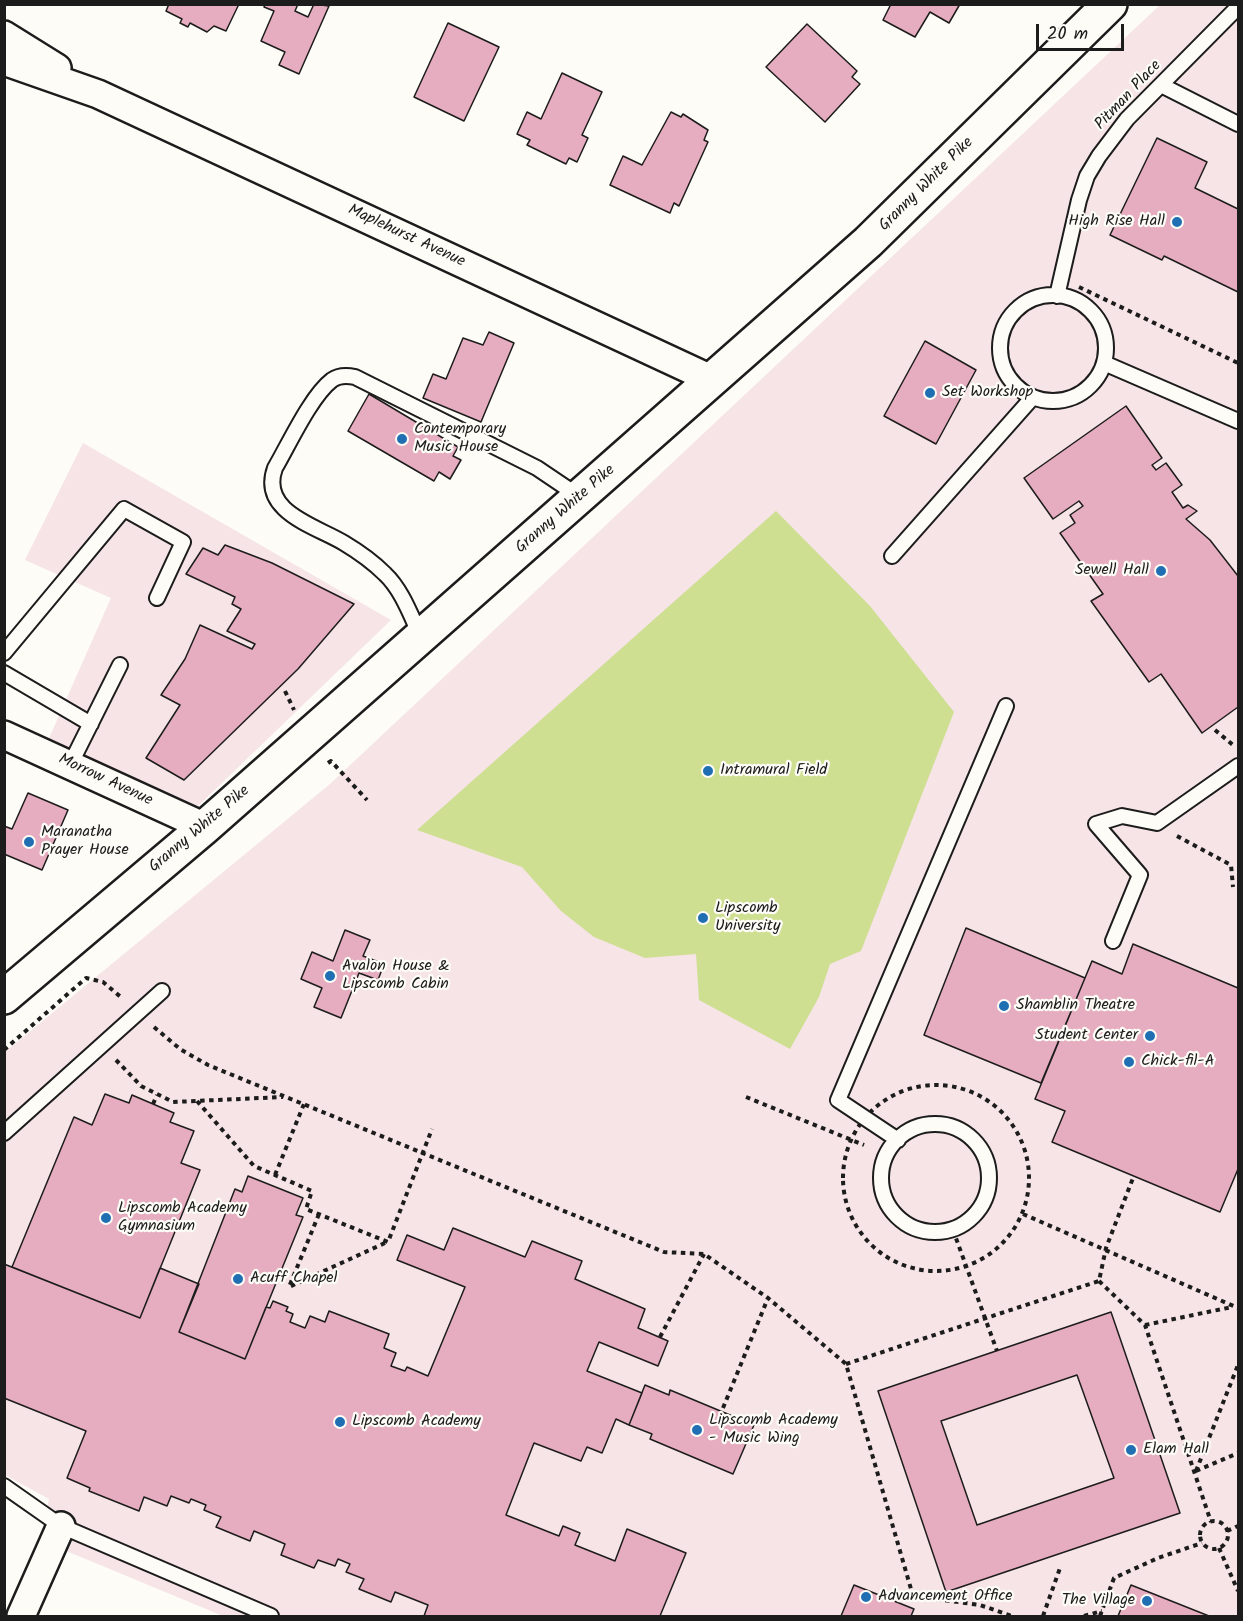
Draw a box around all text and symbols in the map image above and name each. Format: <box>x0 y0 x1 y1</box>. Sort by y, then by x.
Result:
scale bar <box>1039 12 1128 50</box>
text: 20 m <box>1047 20 1088 49</box>
street label: Pitman Place <box>1092 57 1166 135</box>
street label: Granny White Pike <box>876 134 978 236</box>
street label: Maplehurst Avenue <box>344 201 468 273</box>
place label: High Rise Hall <box>1068 212 1165 232</box>
marker: High Rise Hall <box>1170 215 1184 229</box>
place label: Set Workshop <box>942 383 1033 403</box>
marker: Set Workshop <box>923 386 937 400</box>
place label: Contemporary Music House <box>414 420 506 458</box>
marker: Contemporary Music House <box>395 432 409 446</box>
street label: Granny White Pike <box>512 462 620 558</box>
place label: Sewell Hall <box>1075 561 1149 581</box>
marker: Sewell Hall <box>1154 564 1168 578</box>
street label: Morrow Avenue <box>55 751 155 811</box>
place label: Intramural Field <box>720 761 827 781</box>
marker: Intramural Field <box>701 764 715 778</box>
street label: Granny White Pike <box>146 782 254 878</box>
place label: Maranatha Prayer House <box>41 823 129 861</box>
marker: Maranatha Prayer House <box>22 835 36 849</box>
place label: Lipscomb University <box>715 899 780 937</box>
marker: Lipscomb University <box>696 911 710 925</box>
place label: Avalon House & Lipscomb Cabin <box>342 957 449 995</box>
marker: Avalon House & Lipscomb Cabin <box>323 969 337 983</box>
place label: Shamblin Theatre <box>1016 996 1135 1016</box>
marker: Shamblin Theatre <box>997 999 1011 1013</box>
place label: Student Center <box>1035 1026 1138 1046</box>
marker: Student Center <box>1143 1029 1157 1043</box>
place label: Chick-fil-A <box>1141 1052 1214 1072</box>
marker: Chick-fil-A <box>1122 1055 1136 1069</box>
place label: Lipscomb Academy Gymnasium <box>118 1199 247 1237</box>
marker: Lipscomb Academy Gymnasium <box>99 1211 113 1225</box>
place label: Acuff Chapel <box>250 1269 337 1289</box>
marker: Acuff Chapel <box>231 1272 245 1286</box>
place label: Lipscomb Academy - Music Wing <box>709 1411 838 1449</box>
place label: Lipscomb Academy <box>352 1412 481 1432</box>
marker: Lipscomb Academy <box>333 1415 347 1429</box>
marker: Lipscomb Academy - Music Wing <box>690 1423 704 1437</box>
place label: Elam Hall <box>1143 1440 1209 1460</box>
marker: Elam Hall <box>1124 1443 1138 1457</box>
place label: Advancement Office <box>878 1587 1012 1607</box>
marker: Advancement Office <box>859 1590 873 1604</box>
place label: The Village <box>1062 1591 1135 1611</box>
marker: The Village <box>1140 1594 1154 1608</box>

